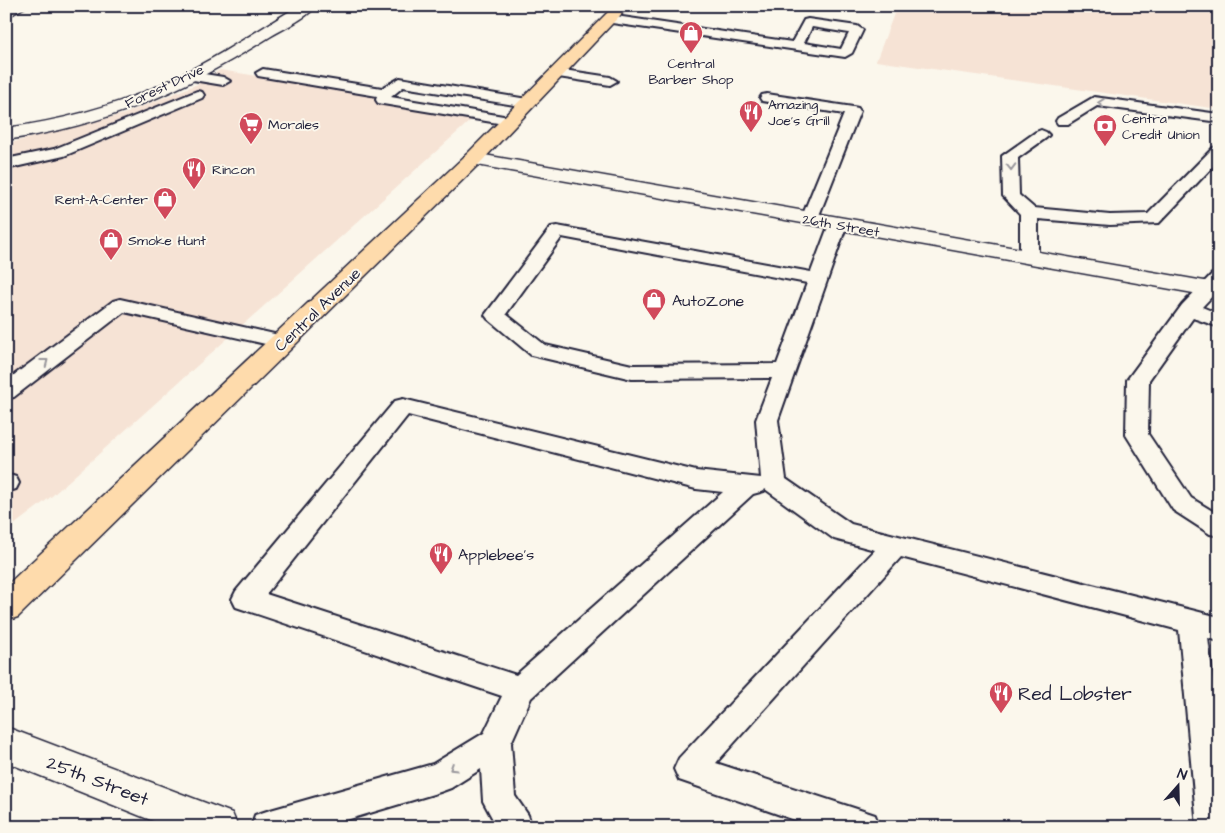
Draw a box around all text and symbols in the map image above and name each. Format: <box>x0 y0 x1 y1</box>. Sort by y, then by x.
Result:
shop icon: Central Barber Shop <box>678 20 704 54</box>
place label: Central Barber Shop <box>648 54 734 90</box>
street label: Forest Drive <box>122 60 208 114</box>
place label: Amazing Joe's Grill <box>768 95 830 131</box>
one-way arrow <box>1097 97 1105 108</box>
restaurant icon: Amazing Joe's Grill <box>738 99 764 133</box>
place label: Centra Credit Union <box>1122 109 1200 145</box>
supermarket icon: Morales <box>238 111 264 145</box>
bank icon: Centra Credit Union <box>1092 113 1118 147</box>
place label: Morales <box>268 115 319 135</box>
restaurant icon: Rincon <box>181 156 207 190</box>
place label: Rincon <box>212 160 255 180</box>
one-way arrow <box>1006 164 1016 172</box>
shop icon: Rent-A-Center <box>152 186 178 220</box>
place label: Rent-A-Center <box>55 190 148 210</box>
street label: 26th Street <box>801 209 881 243</box>
shop icon: Smoke Hunt <box>98 227 124 261</box>
place label: Smoke Hunt <box>128 231 206 251</box>
street label: Central Avenue <box>270 263 366 357</box>
shop icon: AutoZone <box>641 287 667 321</box>
place label: AutoZone <box>672 290 744 312</box>
one-way arrow <box>39 360 48 368</box>
restaurant icon: Applebee's <box>428 541 454 575</box>
place label: Applebee's <box>458 544 534 566</box>
restaurant icon: Red Lobster <box>988 680 1014 714</box>
place label: Red Lobster <box>1018 681 1132 708</box>
street label: 25th Street <box>42 750 153 813</box>
north arrow <box>1152 760 1202 810</box>
one-way arrow <box>450 762 459 772</box>
text: N <box>1175 764 1190 786</box>

